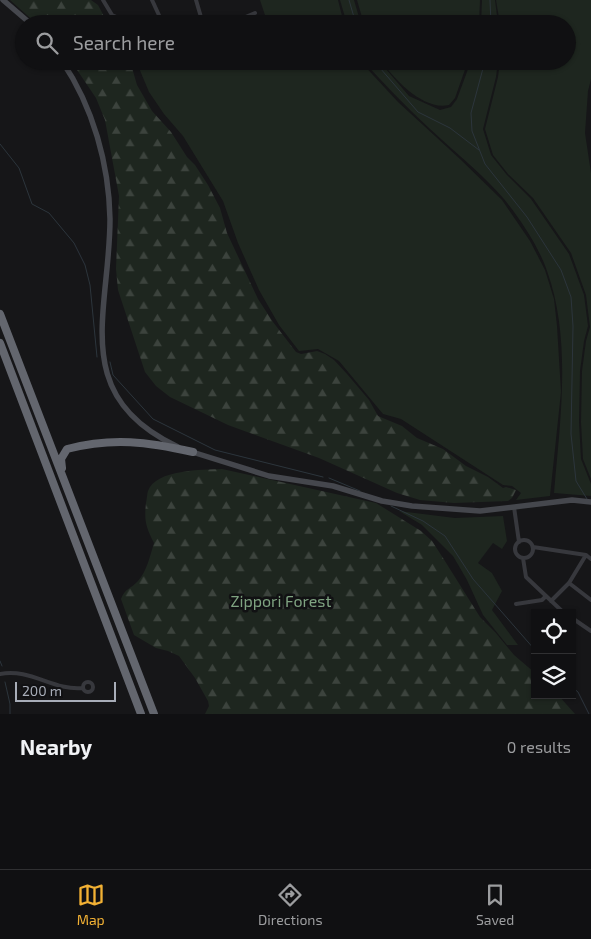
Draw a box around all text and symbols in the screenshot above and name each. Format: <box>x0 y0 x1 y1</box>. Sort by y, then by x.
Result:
search box <box>15 15 576 70</box>
icon: search <box>33 29 61 57</box>
text: Search here <box>73 31 175 54</box>
park label: Zippori Forest <box>230 591 332 610</box>
map controls <box>531 609 576 699</box>
button: locate <box>531 609 576 654</box>
button: layers <box>531 654 576 699</box>
scale bar <box>15 679 116 702</box>
text: 200 m <box>22 682 62 699</box>
text: Nearby <box>20 734 92 759</box>
text: 0 results <box>507 737 571 756</box>
tab: Map <box>77 881 105 928</box>
tab: Directions <box>258 881 323 928</box>
tab: Saved <box>476 881 514 928</box>

